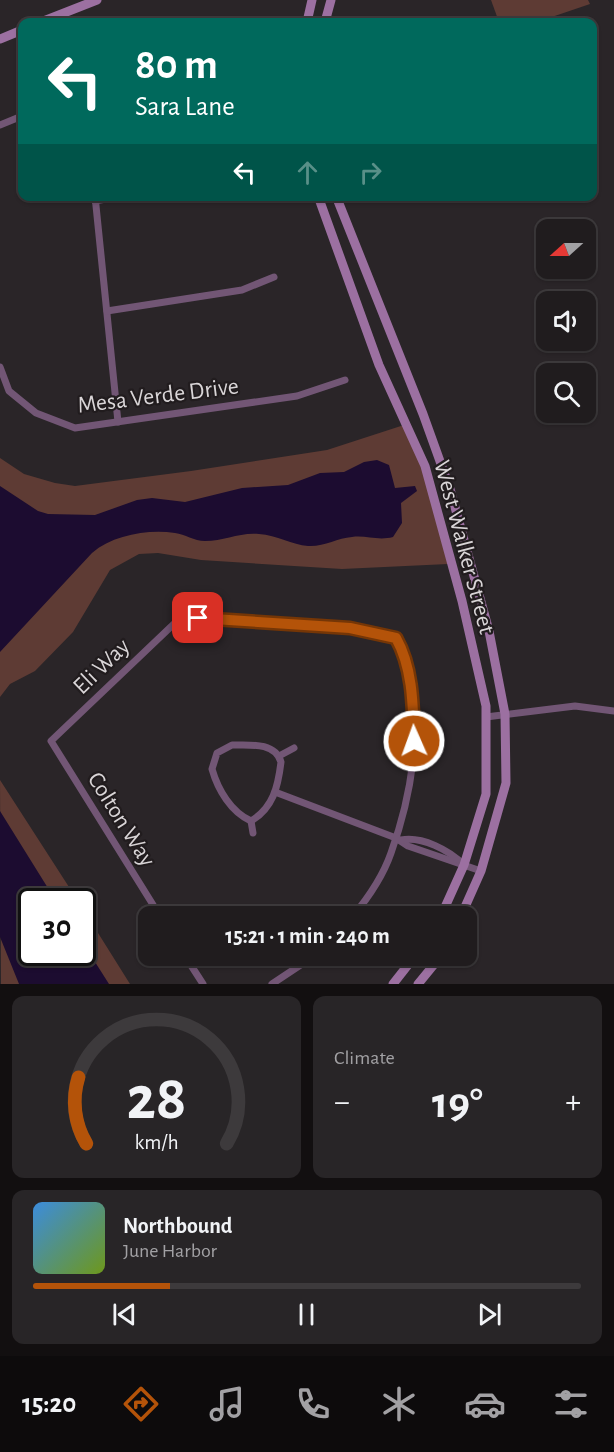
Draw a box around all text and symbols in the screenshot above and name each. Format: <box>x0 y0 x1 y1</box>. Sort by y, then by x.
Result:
icon: left <box>36 42 114 120</box>
text: 80 m <box>135 44 218 86</box>
text: Sara Lane <box>135 93 235 120</box>
icon: left <box>228 156 261 189</box>
icon: ahead <box>291 156 324 189</box>
icon: right <box>354 156 387 189</box>
north arrow <box>536 219 596 279</box>
map controls <box>536 219 596 423</box>
button: sound <box>536 291 596 351</box>
button: search <box>536 363 596 423</box>
street label: Mesa Verde Drive <box>76 374 240 418</box>
street label: West Walker Street <box>429 458 499 637</box>
pin <box>172 592 223 643</box>
icon: arrive <box>181 601 214 634</box>
street label: Eli Way <box>69 634 135 699</box>
position arrow <box>382 709 446 773</box>
street label: Colton Way <box>83 768 159 871</box>
speed limit sign: 30 <box>18 888 96 966</box>
text: 15:21 · 1 min · 240 m <box>225 925 390 947</box>
text: Climate <box>334 1048 395 1068</box>
text: 28 <box>126 1068 187 1130</box>
text: 19° <box>432 1081 483 1126</box>
text: − <box>334 1086 350 1119</box>
text: + <box>565 1086 581 1119</box>
text: km/h <box>134 1132 179 1153</box>
text: Northbound <box>123 1215 232 1237</box>
text: June Harbor <box>123 1241 217 1261</box>
icon: previous <box>108 1298 141 1331</box>
icon: pause <box>290 1298 323 1331</box>
icon: next <box>473 1298 506 1331</box>
icon: directions <box>120 1383 162 1425</box>
icon: music <box>206 1383 248 1425</box>
icon: phone <box>292 1383 334 1425</box>
icon: climate <box>378 1383 420 1425</box>
icon: car <box>464 1383 506 1425</box>
icon: filters <box>550 1383 592 1425</box>
text: 15:20 <box>22 1390 76 1417</box>

